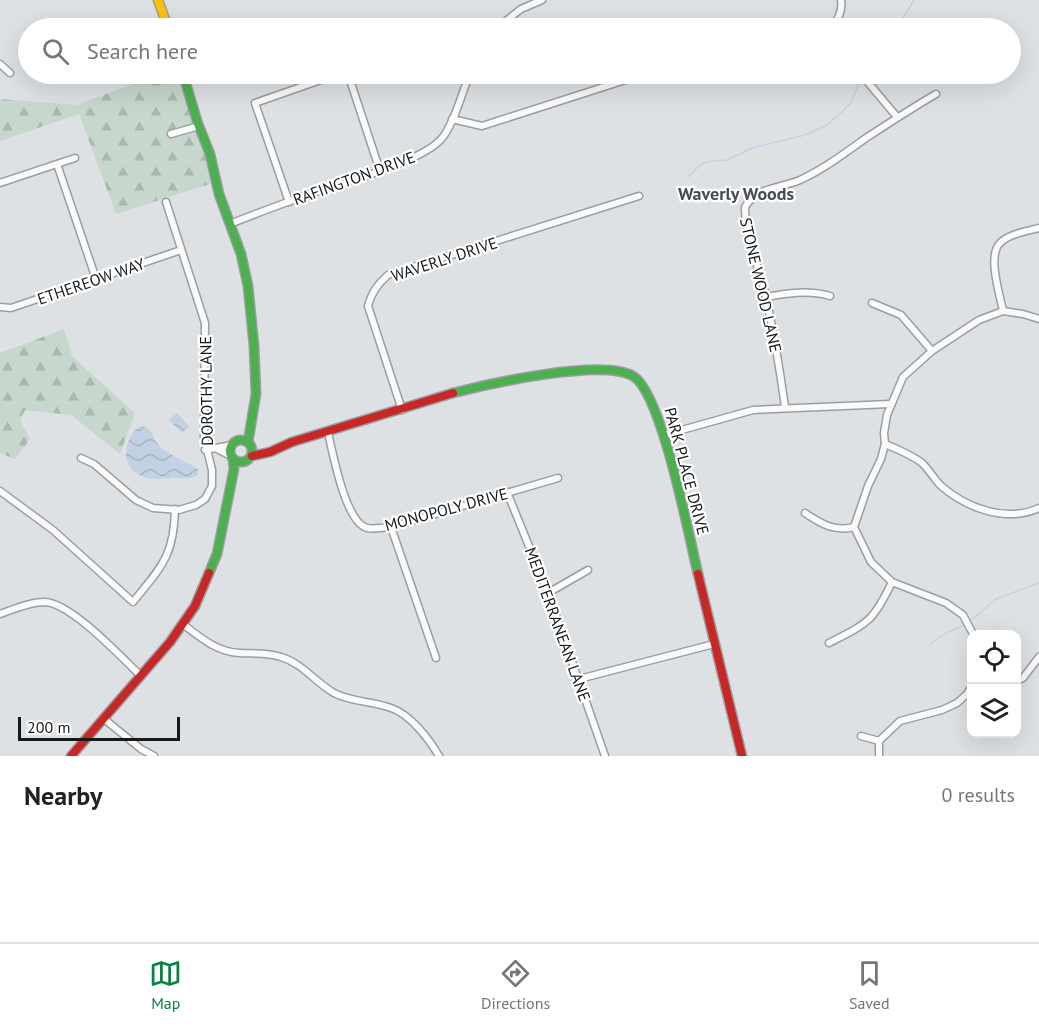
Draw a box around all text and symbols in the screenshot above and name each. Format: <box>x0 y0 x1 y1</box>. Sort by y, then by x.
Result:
search box <box>18 18 1021 84</box>
icon: search <box>39 35 72 68</box>
text: Search here <box>87 37 198 65</box>
street label: RAFINGTON DRIVE <box>290 147 418 209</box>
district label: Waverly Woods <box>678 182 794 205</box>
street label: STONE WOOD LANE <box>736 216 786 354</box>
street label: WAVERLY DRIVE <box>388 232 500 286</box>
street label: ETHEREOW WAY <box>35 253 147 309</box>
street label: DOROTHY LANE <box>195 336 217 446</box>
street label: PARK PLACE DRIVE <box>660 405 714 537</box>
street label: MONOPOLY DRIVE <box>382 483 510 535</box>
street label: MEDITERRANEAN LANE <box>521 544 595 704</box>
map controls <box>967 630 1021 738</box>
button: locate <box>967 630 1021 684</box>
button: layers <box>967 684 1021 738</box>
scale bar <box>18 714 180 742</box>
text: 200 m <box>27 717 70 737</box>
text: Nearby <box>24 779 102 812</box>
text: 0 results <box>942 782 1015 808</box>
tab: Map <box>149 957 182 1013</box>
tab: Directions <box>481 957 550 1013</box>
tab: Saved <box>849 957 890 1013</box>

